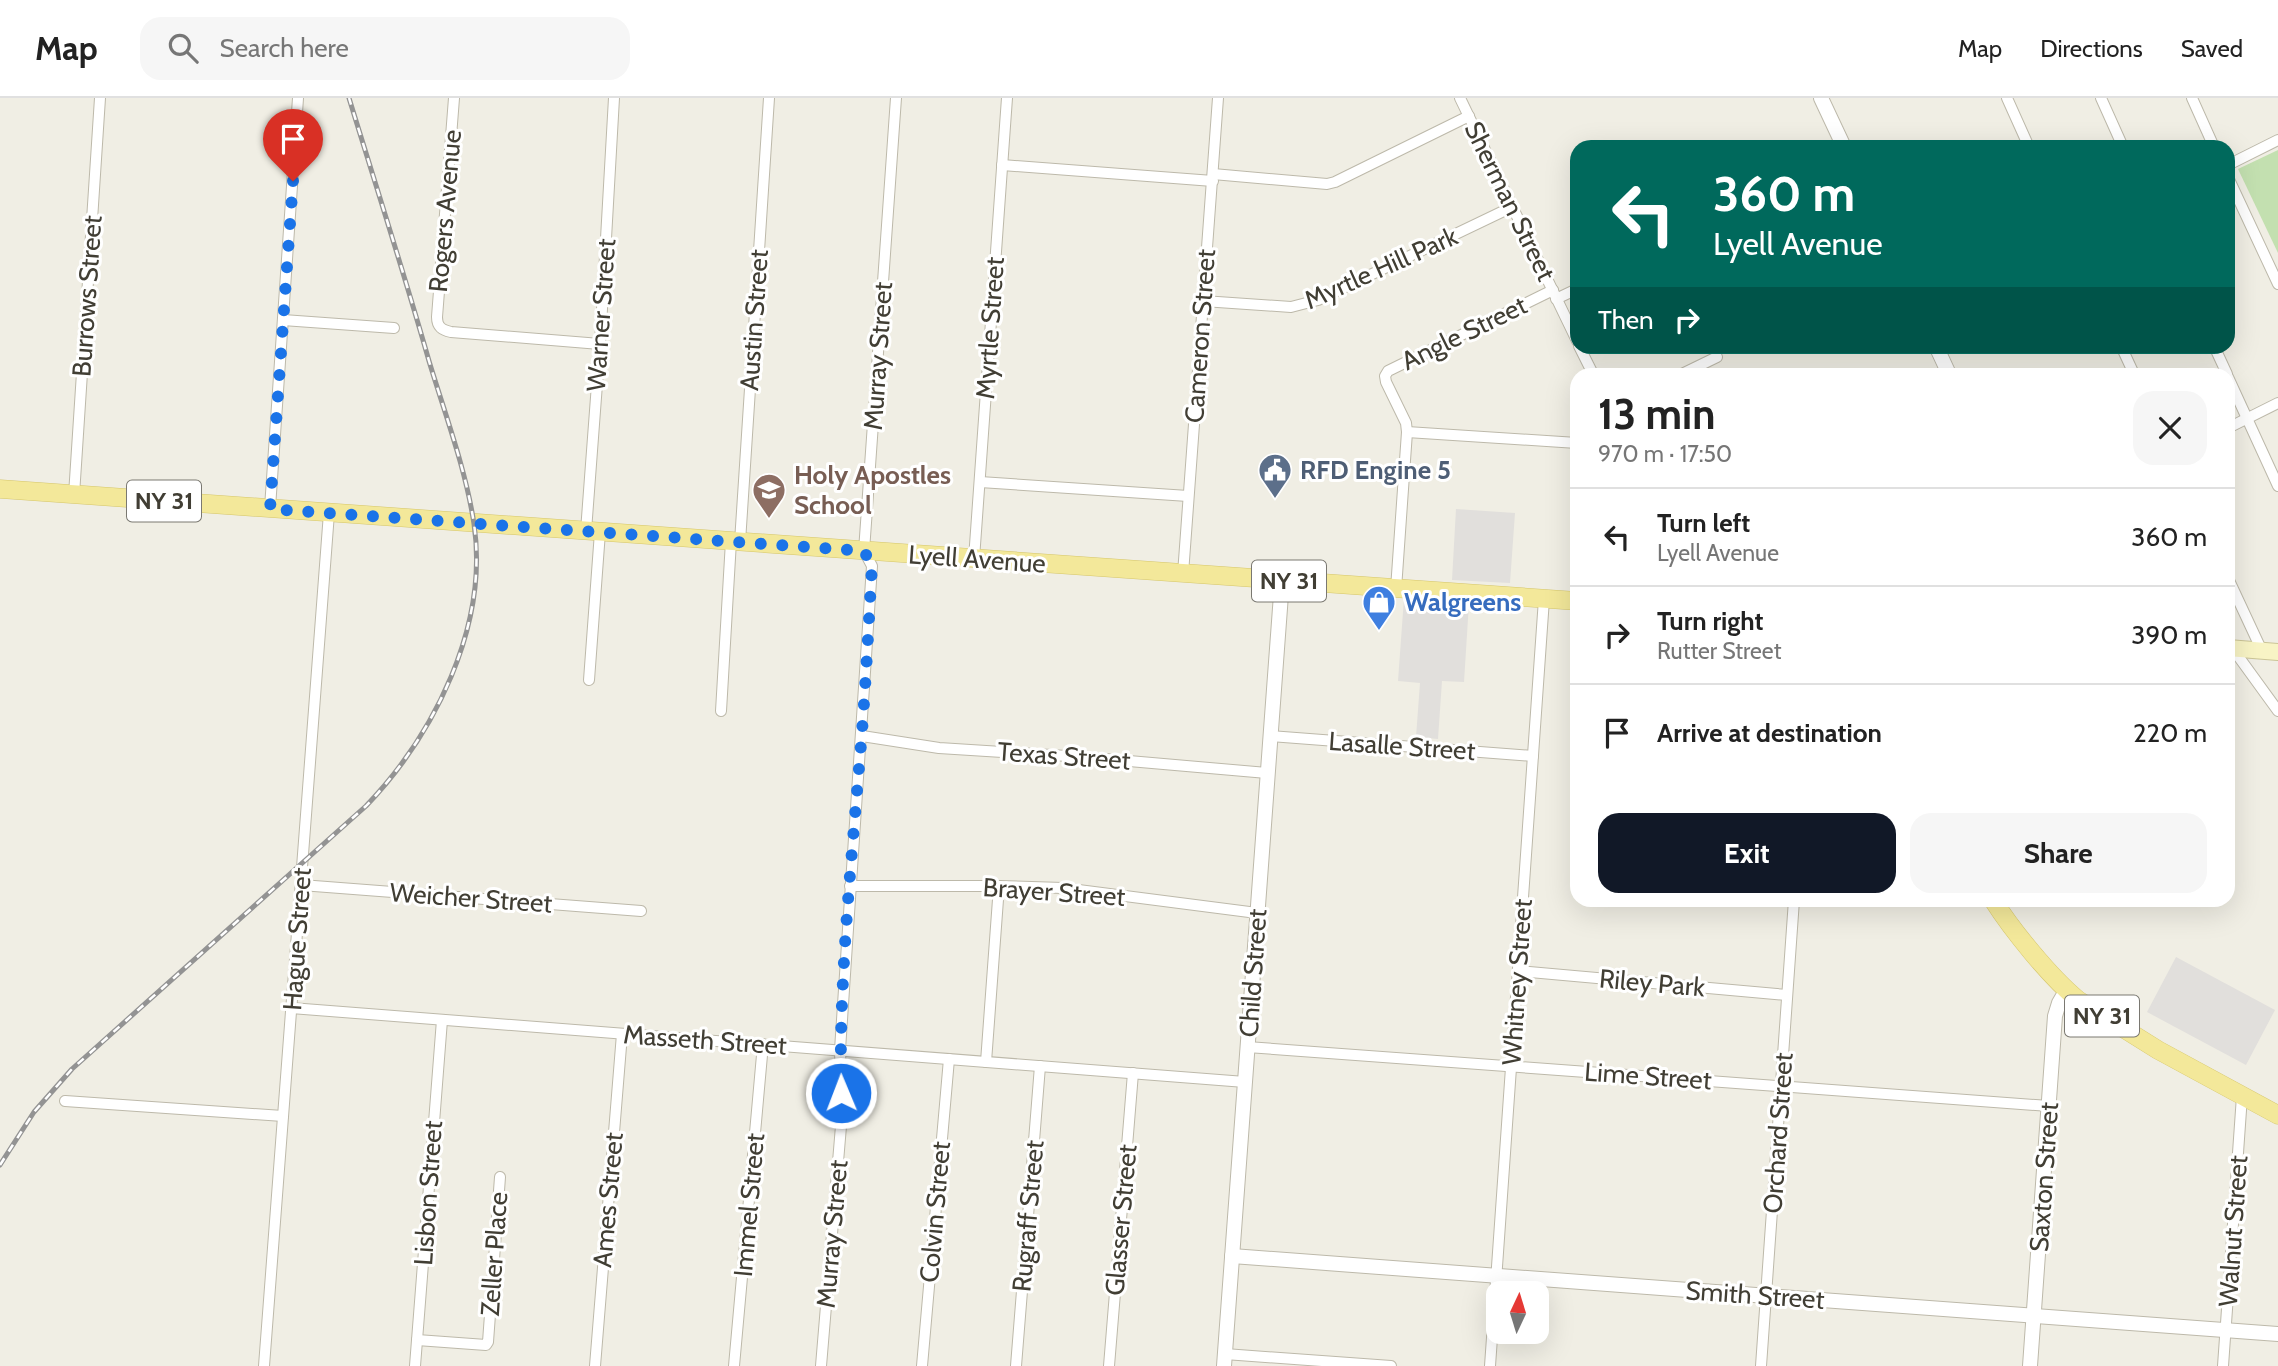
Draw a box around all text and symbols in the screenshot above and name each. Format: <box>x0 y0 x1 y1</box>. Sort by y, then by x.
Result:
search box <box>140 17 630 80</box>
text: Map <box>35 28 98 68</box>
icon: search <box>164 29 202 67</box>
text: Search here <box>220 32 349 64</box>
text: Map <box>1958 34 2002 63</box>
text: Directions <box>2040 34 2143 63</box>
text: Saved <box>2181 34 2243 63</box>
pin <box>263 109 323 181</box>
street label: Sherman Street <box>1458 116 1562 286</box>
icon: arrive <box>274 120 312 158</box>
street label: Rogers Avenue <box>422 128 468 294</box>
text: 360 m <box>1713 164 1855 223</box>
icon: left <box>1598 168 1689 259</box>
street label: Burrows Street <box>65 214 109 378</box>
street label: Myrtle Hill Park <box>1299 220 1463 316</box>
text: Lyell Avenue <box>1713 224 1883 263</box>
street label: Warner Street <box>580 237 622 392</box>
street label: Austin Street <box>733 248 775 392</box>
street label: Cameron Street <box>1178 248 1222 424</box>
street label: Myrtle Street <box>969 256 1011 400</box>
street label: Murray Street <box>857 281 899 431</box>
street label: Angle Street <box>1396 289 1532 377</box>
icon: right <box>1668 301 1706 339</box>
text: Then <box>1598 304 1654 336</box>
text: 13 min <box>1598 388 1715 440</box>
button: close <box>2133 391 2207 465</box>
text: 970 m · 17:50 <box>1598 440 1732 468</box>
public building icon: RFD Engine 5 <box>1256 451 1294 500</box>
place label: RFD Engine 5 <box>1300 454 1451 486</box>
place label: Holy Apostles School <box>794 459 951 521</box>
school or university icon: Holy Apostles School <box>750 471 788 520</box>
road number: NY 31 <box>127 480 201 522</box>
text: Turn left <box>1657 507 1750 539</box>
icon: left <box>1598 518 1636 556</box>
text: 360 m <box>2131 521 2207 553</box>
street label: Lyell Avenue <box>907 538 1047 580</box>
text: Lyell Avenue <box>1657 539 1779 567</box>
road number: NY 31 <box>1252 560 1326 602</box>
shop icon: Walgreens <box>1360 583 1398 632</box>
place label: Walgreens <box>1404 586 1521 618</box>
text: Turn right <box>1657 605 1763 637</box>
icon: right <box>1598 616 1636 654</box>
text: 390 m <box>2131 619 2207 651</box>
text: Rutter Street <box>1657 637 1781 665</box>
icon: arrive <box>1598 714 1636 752</box>
text: Arrive at destination <box>1657 717 1882 749</box>
text: 220 m <box>2133 717 2207 749</box>
street label: Lasalle Street <box>1328 725 1477 767</box>
street label: Texas Street <box>996 735 1132 777</box>
button: Exit <box>1598 813 1896 893</box>
button: Share <box>1910 813 2207 893</box>
street label: Hague Street <box>276 866 318 1012</box>
street label: Brayer Street <box>982 871 1126 913</box>
street label: Weicher Street <box>389 876 553 920</box>
street label: Whitney Street <box>1495 898 1539 1066</box>
street label: Child Street <box>1233 907 1273 1038</box>
street label: Riley Park <box>1598 962 1707 1004</box>
road number: NY 31 <box>2065 996 2139 1036</box>
street label: Masseth Street <box>622 1018 788 1062</box>
street label: Orchard Street <box>1756 1051 1800 1214</box>
position arrow <box>804 1056 878 1130</box>
street label: Lime Street <box>1583 1056 1713 1096</box>
street label: Saxton Street <box>2023 1101 2065 1253</box>
street label: Lisbon Street <box>407 1119 449 1267</box>
street label: Ames Street <box>586 1131 630 1269</box>
street label: Immel Street <box>727 1132 771 1278</box>
street label: Rugraff Street <box>1005 1139 1051 1293</box>
street label: Colvin Street <box>913 1140 957 1284</box>
street label: Glasser Street <box>1098 1143 1144 1297</box>
street label: Walnut Street <box>2212 1154 2254 1308</box>
street label: Murray Street <box>810 1158 854 1309</box>
street label: Zeller Place <box>474 1191 514 1317</box>
street label: Smith Street <box>1685 1274 1826 1316</box>
north arrow <box>1486 1281 1549 1344</box>
map controls <box>1486 1281 1549 1344</box>

